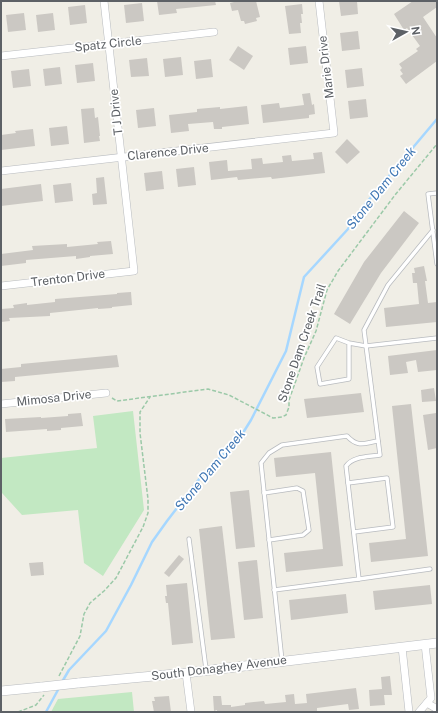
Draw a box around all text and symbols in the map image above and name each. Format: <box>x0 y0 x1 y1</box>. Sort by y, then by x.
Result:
north arrow <box>386 12 426 52</box>
text: N <box>409 26 422 36</box>
street label: Spatz Circle <box>74 34 142 54</box>
street label: Marie Drive <box>315 35 337 99</box>
street label: T J Drive <box>107 88 125 136</box>
street label: Clarence Drive <box>127 141 210 163</box>
water label: Stone Dam Creek <box>343 144 419 232</box>
street label: Trenton Drive <box>30 266 106 289</box>
street label: Stone Dam Creek Trail <box>275 282 329 404</box>
street label: Mimosa Drive <box>16 387 92 409</box>
water label: Stone Dam Creek <box>172 426 248 514</box>
street label: South Donaghey Avenue <box>150 653 288 683</box>

